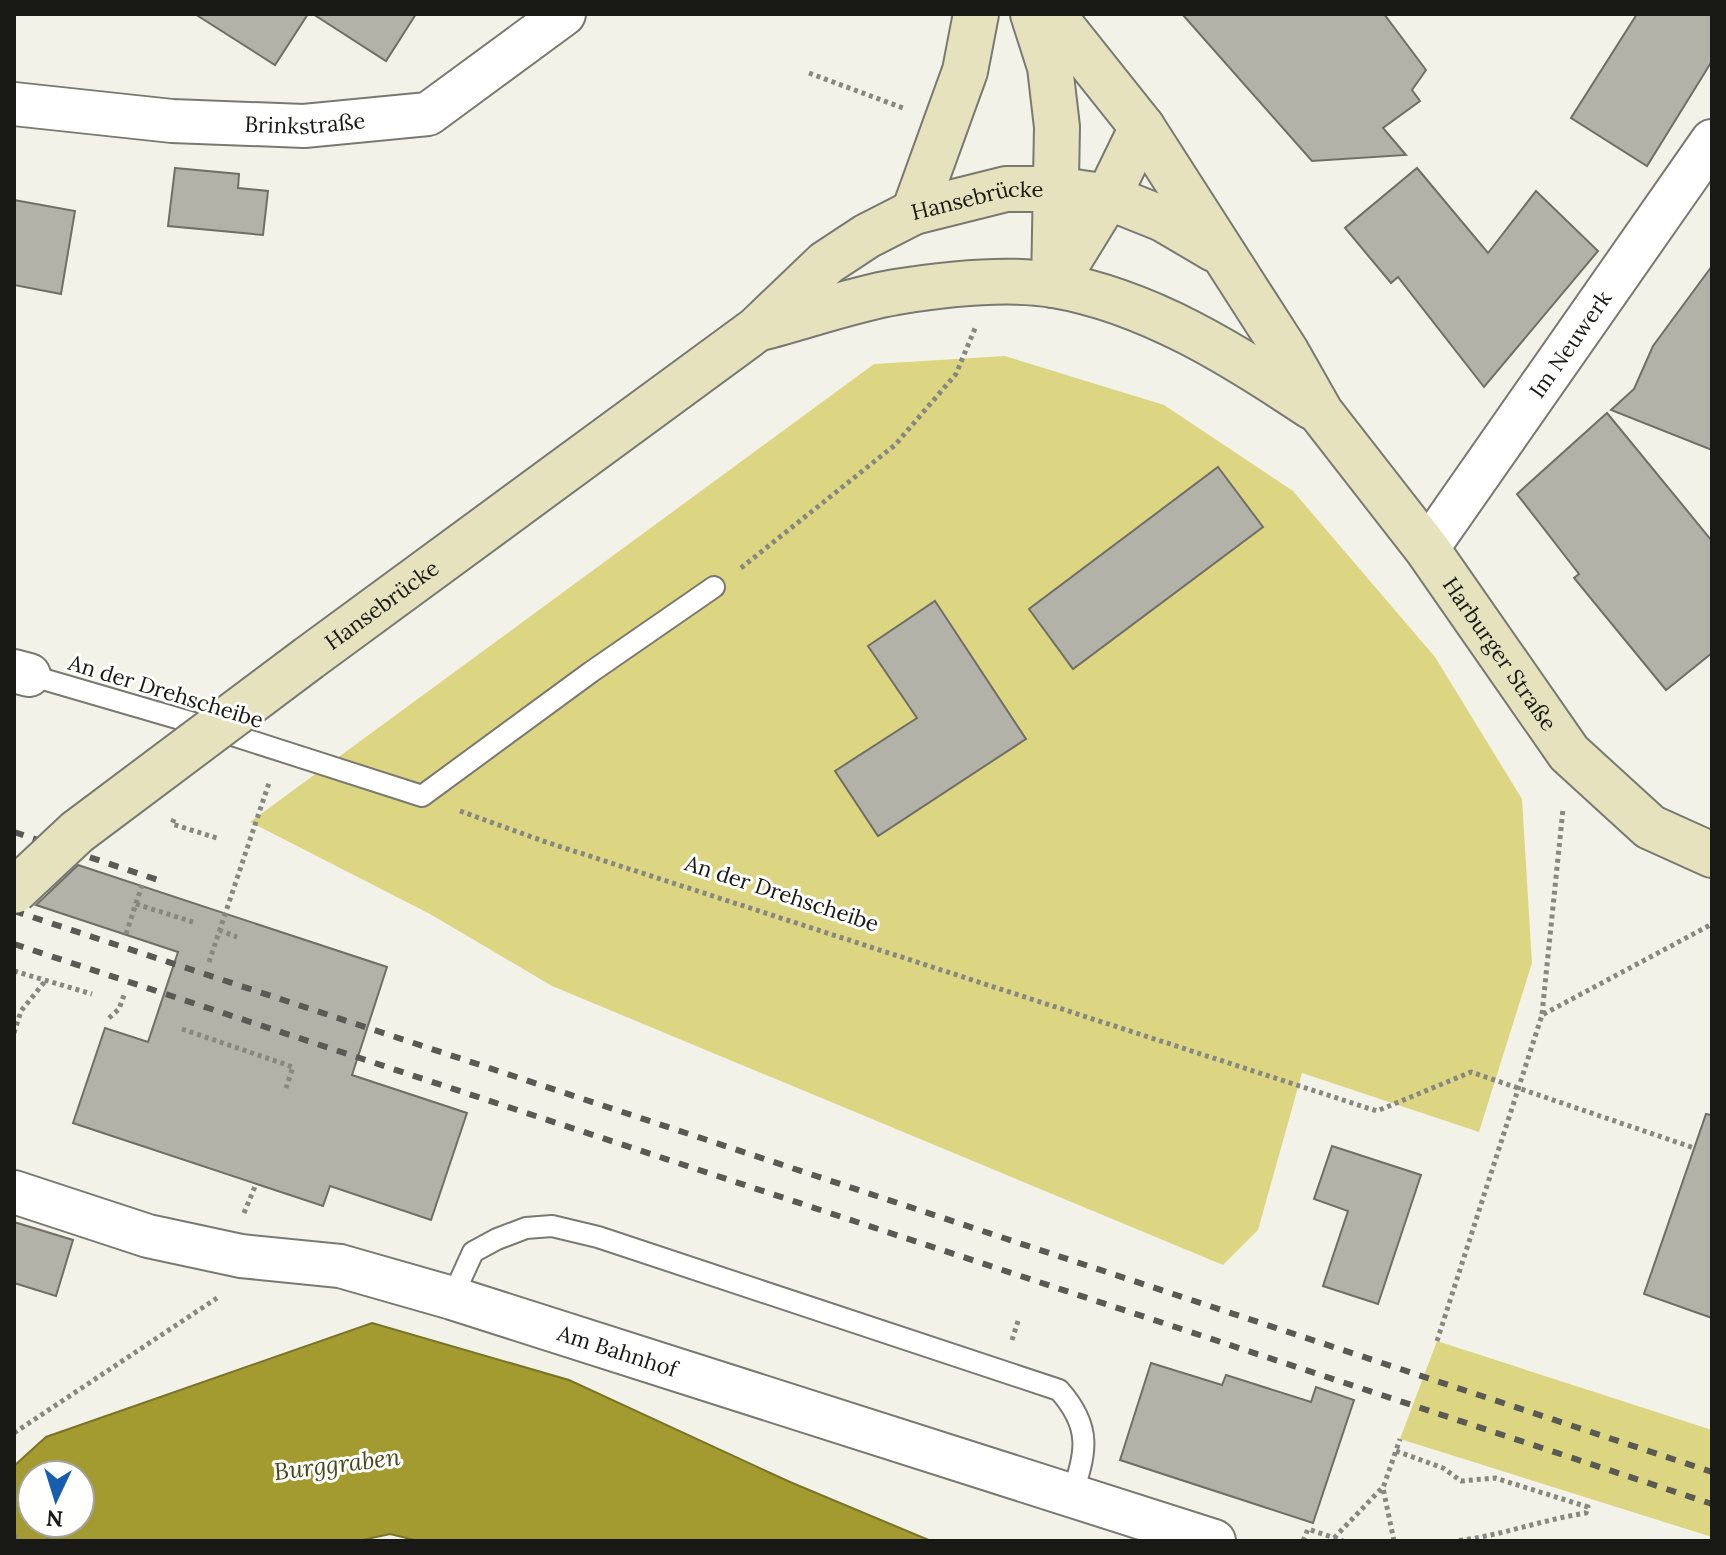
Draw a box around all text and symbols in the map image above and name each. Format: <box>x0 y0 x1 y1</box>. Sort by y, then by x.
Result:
street label: Brinkstraße <box>244 106 367 140</box>
street label: Hansebrücke <box>908 175 1043 226</box>
street label: Im Neuwerk <box>1523 285 1617 403</box>
street label: Hansebrücke <box>319 554 444 656</box>
street label: Harburger Straße <box>1437 571 1563 736</box>
street label: An der Drehscheibe <box>64 648 267 734</box>
street label: An der Drehscheibe <box>681 848 882 938</box>
street label: Am Bahnhof <box>553 1318 683 1384</box>
water label: Burggraben <box>272 1441 402 1487</box>
north arrow <box>16 1459 96 1539</box>
text: N <box>45 1504 64 1534</box>

